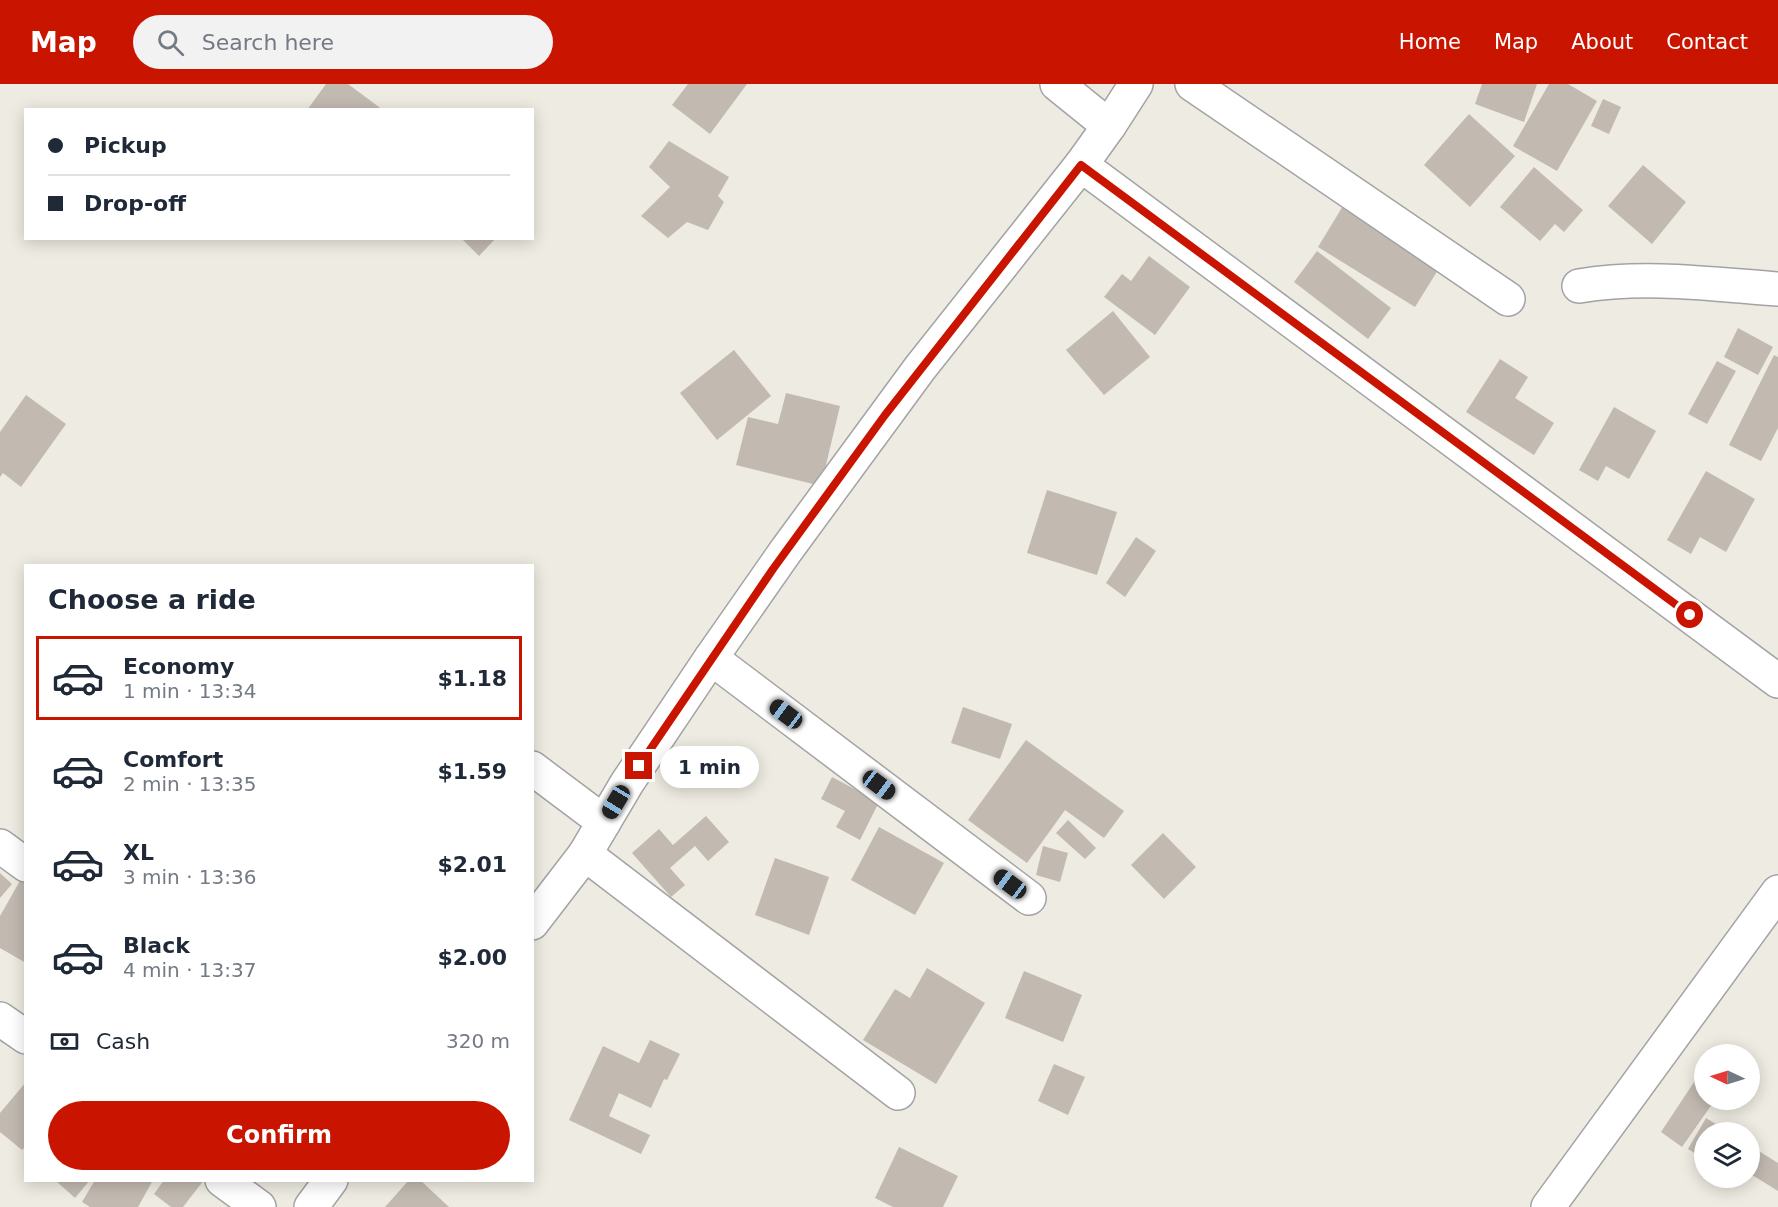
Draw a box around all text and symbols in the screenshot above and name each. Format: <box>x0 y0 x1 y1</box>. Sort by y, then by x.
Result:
search box <box>133 15 553 69</box>
text: Map <box>30 26 97 59</box>
icon: search <box>154 26 187 59</box>
text: Search here <box>202 30 334 55</box>
text: Home <box>1399 30 1461 54</box>
text: Map <box>1494 30 1538 54</box>
text: About <box>1571 30 1633 54</box>
text: Contact <box>1666 30 1748 54</box>
text: Pickup <box>84 133 167 158</box>
text: Drop-off <box>84 191 186 216</box>
text: Choose a ride <box>48 584 256 615</box>
route start <box>1676 601 1703 628</box>
icon: car <box>51 651 105 705</box>
text: Economy <box>123 654 234 679</box>
text: $1.18 <box>437 666 507 691</box>
text: 1 min · 13:34 <box>123 679 257 703</box>
car <box>766 696 806 732</box>
icon: car <box>51 744 105 798</box>
callout: 1 min <box>660 745 759 787</box>
text: Comfort <box>123 747 223 772</box>
route end <box>625 752 652 779</box>
text: 1 min <box>678 755 741 779</box>
text: $1.59 <box>437 759 507 784</box>
car <box>859 767 899 803</box>
text: 2 min · 13:35 <box>123 772 257 796</box>
car <box>599 782 633 822</box>
icon: car <box>51 837 105 891</box>
text: XL <box>123 840 154 865</box>
text: $2.01 <box>437 852 507 877</box>
text: 3 min · 13:36 <box>123 865 257 889</box>
car <box>990 866 1030 902</box>
icon: car <box>51 930 105 984</box>
text: Black <box>123 933 190 958</box>
text: $2.00 <box>437 945 507 970</box>
text: 4 min · 13:37 <box>123 958 257 982</box>
icon: cash <box>48 1025 81 1058</box>
text: Cash <box>96 1029 150 1054</box>
text: 320 m <box>446 1029 510 1053</box>
north arrow <box>1694 1044 1760 1110</box>
map controls <box>1694 1044 1760 1188</box>
button: Confirm <box>48 1101 510 1170</box>
button: layers <box>1694 1122 1760 1188</box>

